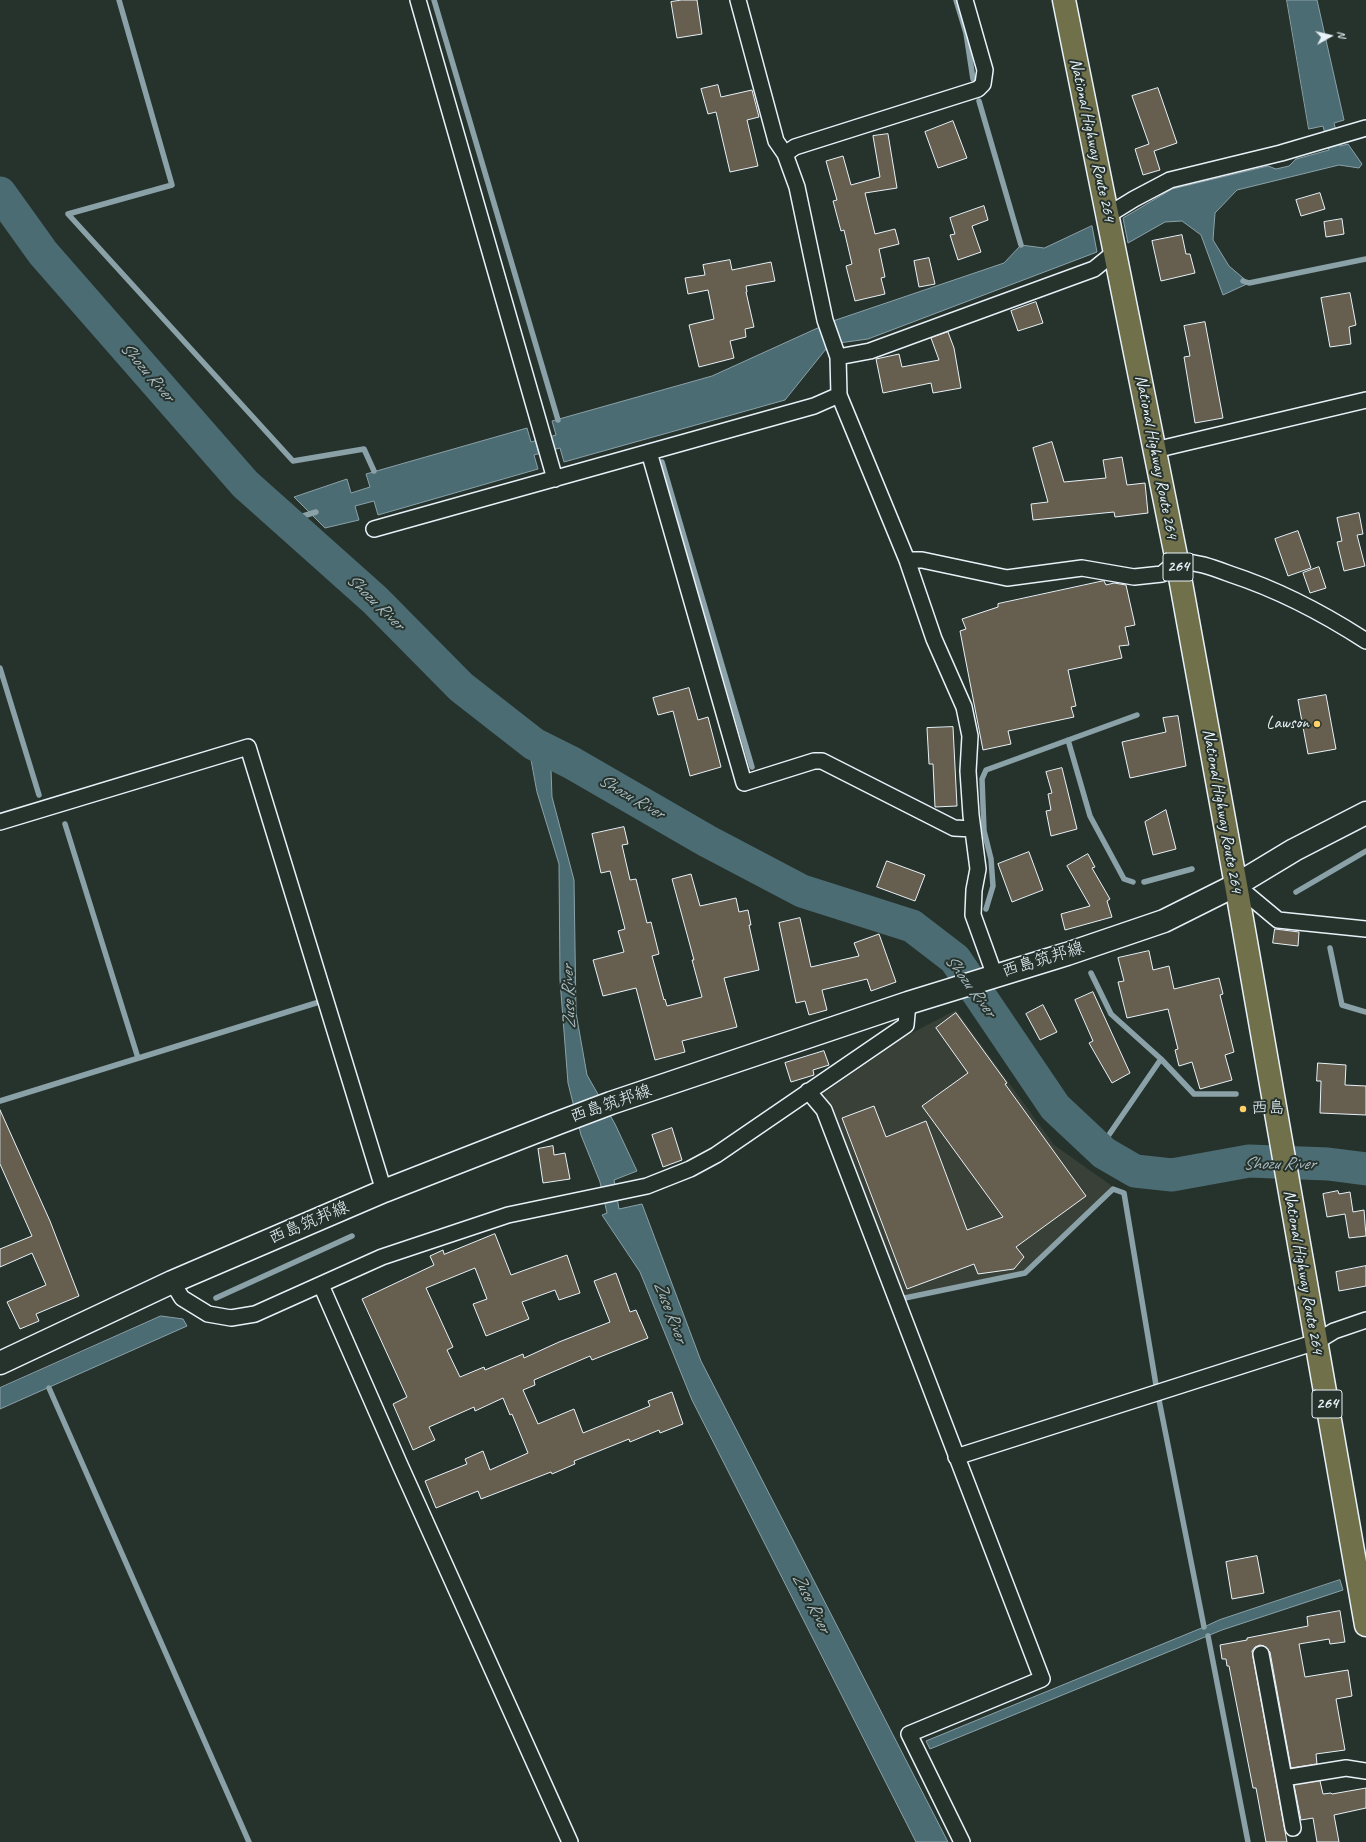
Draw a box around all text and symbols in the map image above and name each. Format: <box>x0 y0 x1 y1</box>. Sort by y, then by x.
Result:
north arrow <box>1310 16 1350 56</box>
text: N <box>1334 30 1349 39</box>
street label: National Highway Route 264 <box>1065 57 1119 223</box>
water label: Shozu River <box>115 338 179 406</box>
street label: National Highway Route 264 <box>1130 374 1182 540</box>
road number: 264 <box>1163 553 1193 581</box>
water label: Shozu River <box>342 569 408 635</box>
place label: Lawson <box>1266 714 1309 734</box>
marker: Lawson <box>1312 719 1322 729</box>
street label: National Highway Route 264 <box>1198 727 1246 895</box>
water label: Shozu River <box>594 770 668 824</box>
street label: 西島筑邦線 <box>999 938 1087 982</box>
water label: Shozu River <box>940 951 1000 1021</box>
water label: Zuse River <box>557 965 581 1029</box>
street label: 西島筑邦線 <box>567 1081 655 1127</box>
place label: 西島 <box>1251 1099 1285 1119</box>
marker: 西島 <box>1238 1104 1248 1114</box>
water label: Shozu River <box>1243 1153 1315 1175</box>
street label: National Highway Route 264 <box>1279 1188 1327 1356</box>
street label: 西島筑邦線 <box>266 1197 352 1249</box>
water label: Zuse River <box>649 1279 691 1345</box>
road number: 264 <box>1312 1390 1342 1418</box>
water label: Zuse River <box>787 1570 835 1636</box>

